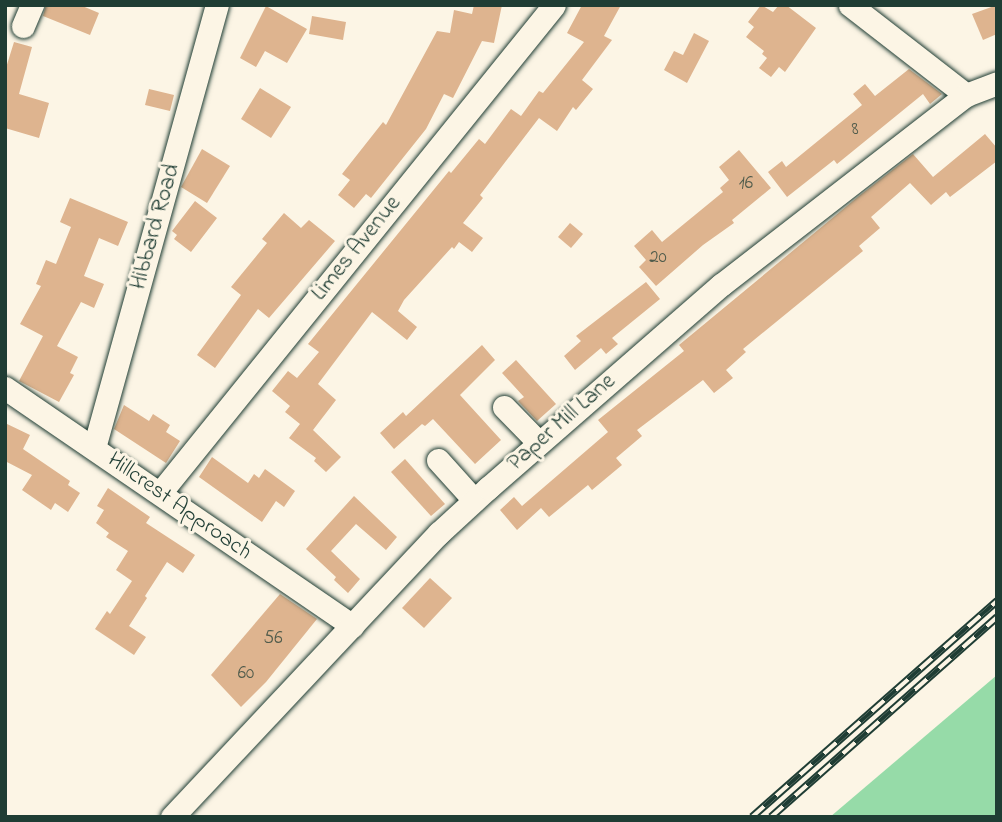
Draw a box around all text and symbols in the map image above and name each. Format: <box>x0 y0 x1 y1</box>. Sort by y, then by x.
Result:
house number: 8 <box>851 119 859 141</box>
street label: Hibbard Road <box>125 161 187 293</box>
house number: 16 <box>739 173 753 195</box>
street label: Limes Avenue <box>306 191 408 307</box>
house number: 20 <box>649 247 667 269</box>
street label: Paper Mill Lane <box>502 369 622 477</box>
street label: Hillcrest Approach <box>101 447 257 567</box>
house number: 56 <box>263 628 283 650</box>
house number: 60 <box>238 663 254 685</box>

